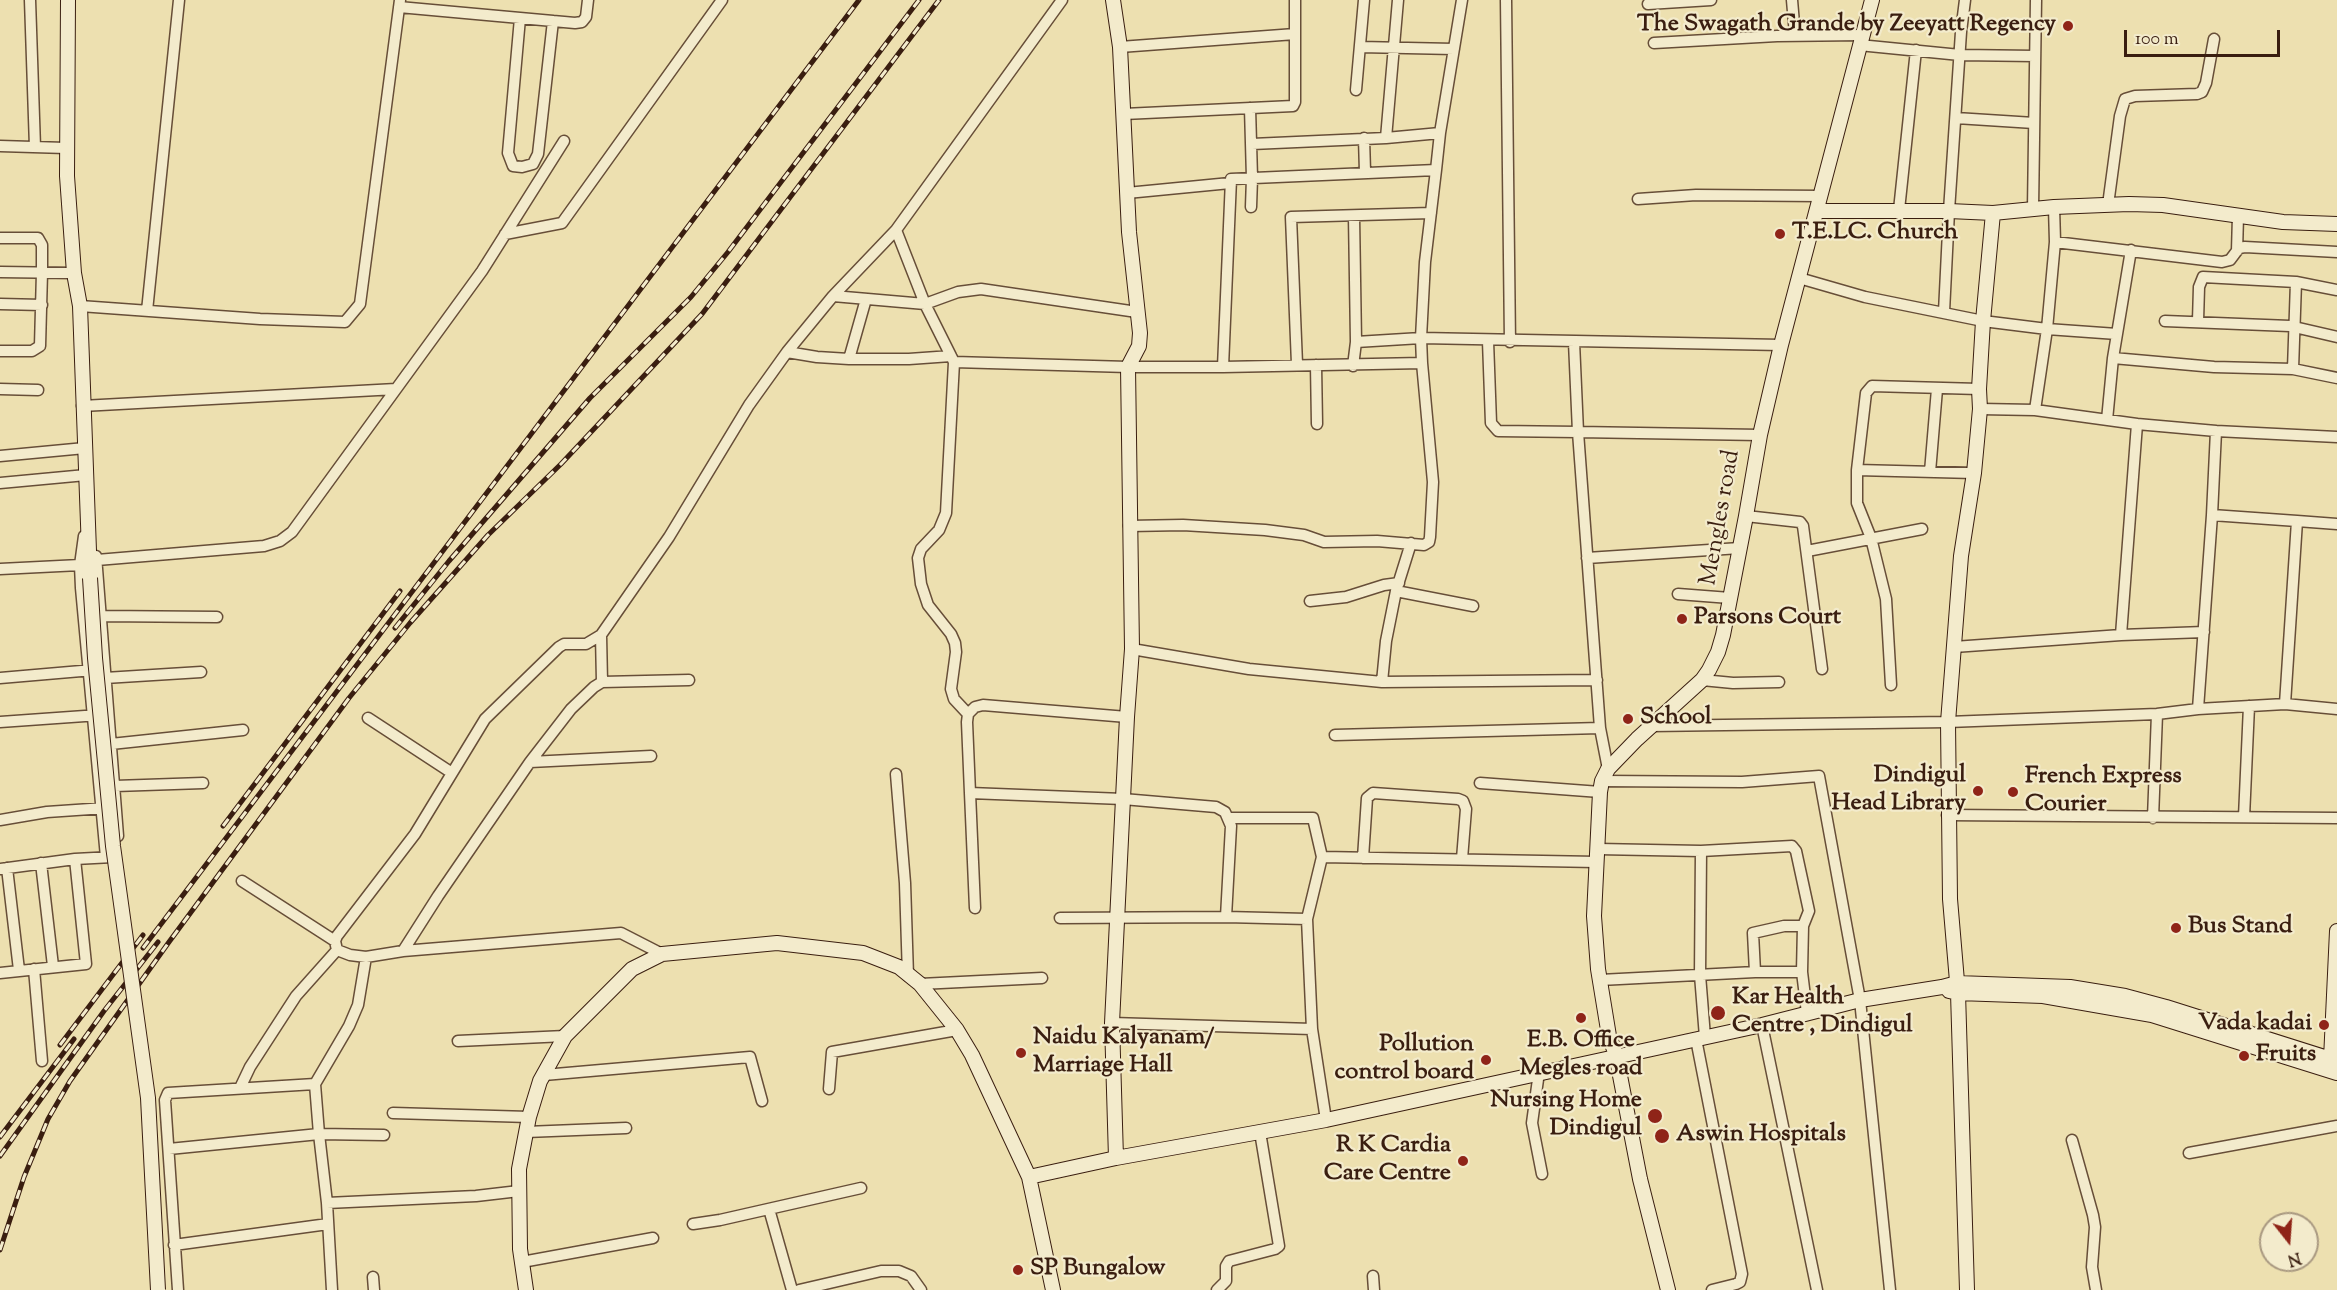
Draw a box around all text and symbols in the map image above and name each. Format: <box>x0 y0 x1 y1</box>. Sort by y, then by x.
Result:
place label: The Swagath Grande by Zeeyatt Regency <box>1637 12 2056 40</box>
scale bar <box>2127 18 2283 56</box>
marker: The Swagath Grande by Zeeyatt Regency <box>2061 19 2075 33</box>
text: 100 m <box>2135 27 2179 53</box>
place label: T.E.LC. Church <box>1792 220 1958 248</box>
marker: T.E.LC. Church <box>1773 227 1787 241</box>
street label: Mengles road <box>1696 448 1748 588</box>
place label: Parsons Court <box>1694 605 1841 633</box>
marker: Parsons Court <box>1675 612 1689 626</box>
place label: School <box>1640 705 1712 733</box>
marker: School <box>1621 712 1635 726</box>
place label: Dindigul Head Library <box>1832 763 1966 819</box>
place label: French Express Courier <box>2025 764 2182 820</box>
marker: Dindigul Head Library <box>1971 784 1985 798</box>
marker: French Express Courier <box>2006 785 2020 799</box>
place label: Bus Stand <box>2188 914 2293 942</box>
marker: Bus Stand <box>2169 921 2183 935</box>
place label: Kar Health Centre , Dindigul <box>1732 985 1913 1041</box>
marker: Kar Health Centre , Dindigul <box>1709 1004 1727 1022</box>
marker: E.B. Office Megles road <box>1574 1011 1588 1025</box>
place label: Vada kadai <box>2198 1011 2312 1039</box>
marker: Vada kadai <box>2317 1018 2331 1032</box>
place label: Naidu Kalyanam/ Marriage Hall <box>1033 1025 1214 1081</box>
place label: E.B. Office Megles road <box>1519 1028 1643 1084</box>
place label: Pollution control board <box>1335 1032 1474 1088</box>
place label: Fruits <box>2256 1042 2316 1070</box>
marker: Naidu Kalyanam/ Marriage Hall <box>1014 1046 1028 1060</box>
marker: Fruits <box>2237 1049 2251 1063</box>
marker: Pollution control board <box>1479 1053 1493 1067</box>
place label: Nursing Home Dindigul <box>1490 1088 1642 1144</box>
marker: Nursing Home Dindigul <box>1646 1107 1664 1125</box>
place label: Aswin Hospitals <box>1676 1122 1846 1150</box>
marker: Aswin Hospitals <box>1653 1127 1671 1145</box>
place label: R K Cardia Care Centre <box>1324 1133 1451 1189</box>
marker: R K Cardia Care Centre <box>1456 1154 1470 1168</box>
north arrow <box>2259 1212 2319 1272</box>
text: N <box>2284 1245 2303 1271</box>
place label: SP Bungalow <box>1030 1256 1165 1284</box>
marker: SP Bungalow <box>1011 1263 1025 1277</box>

